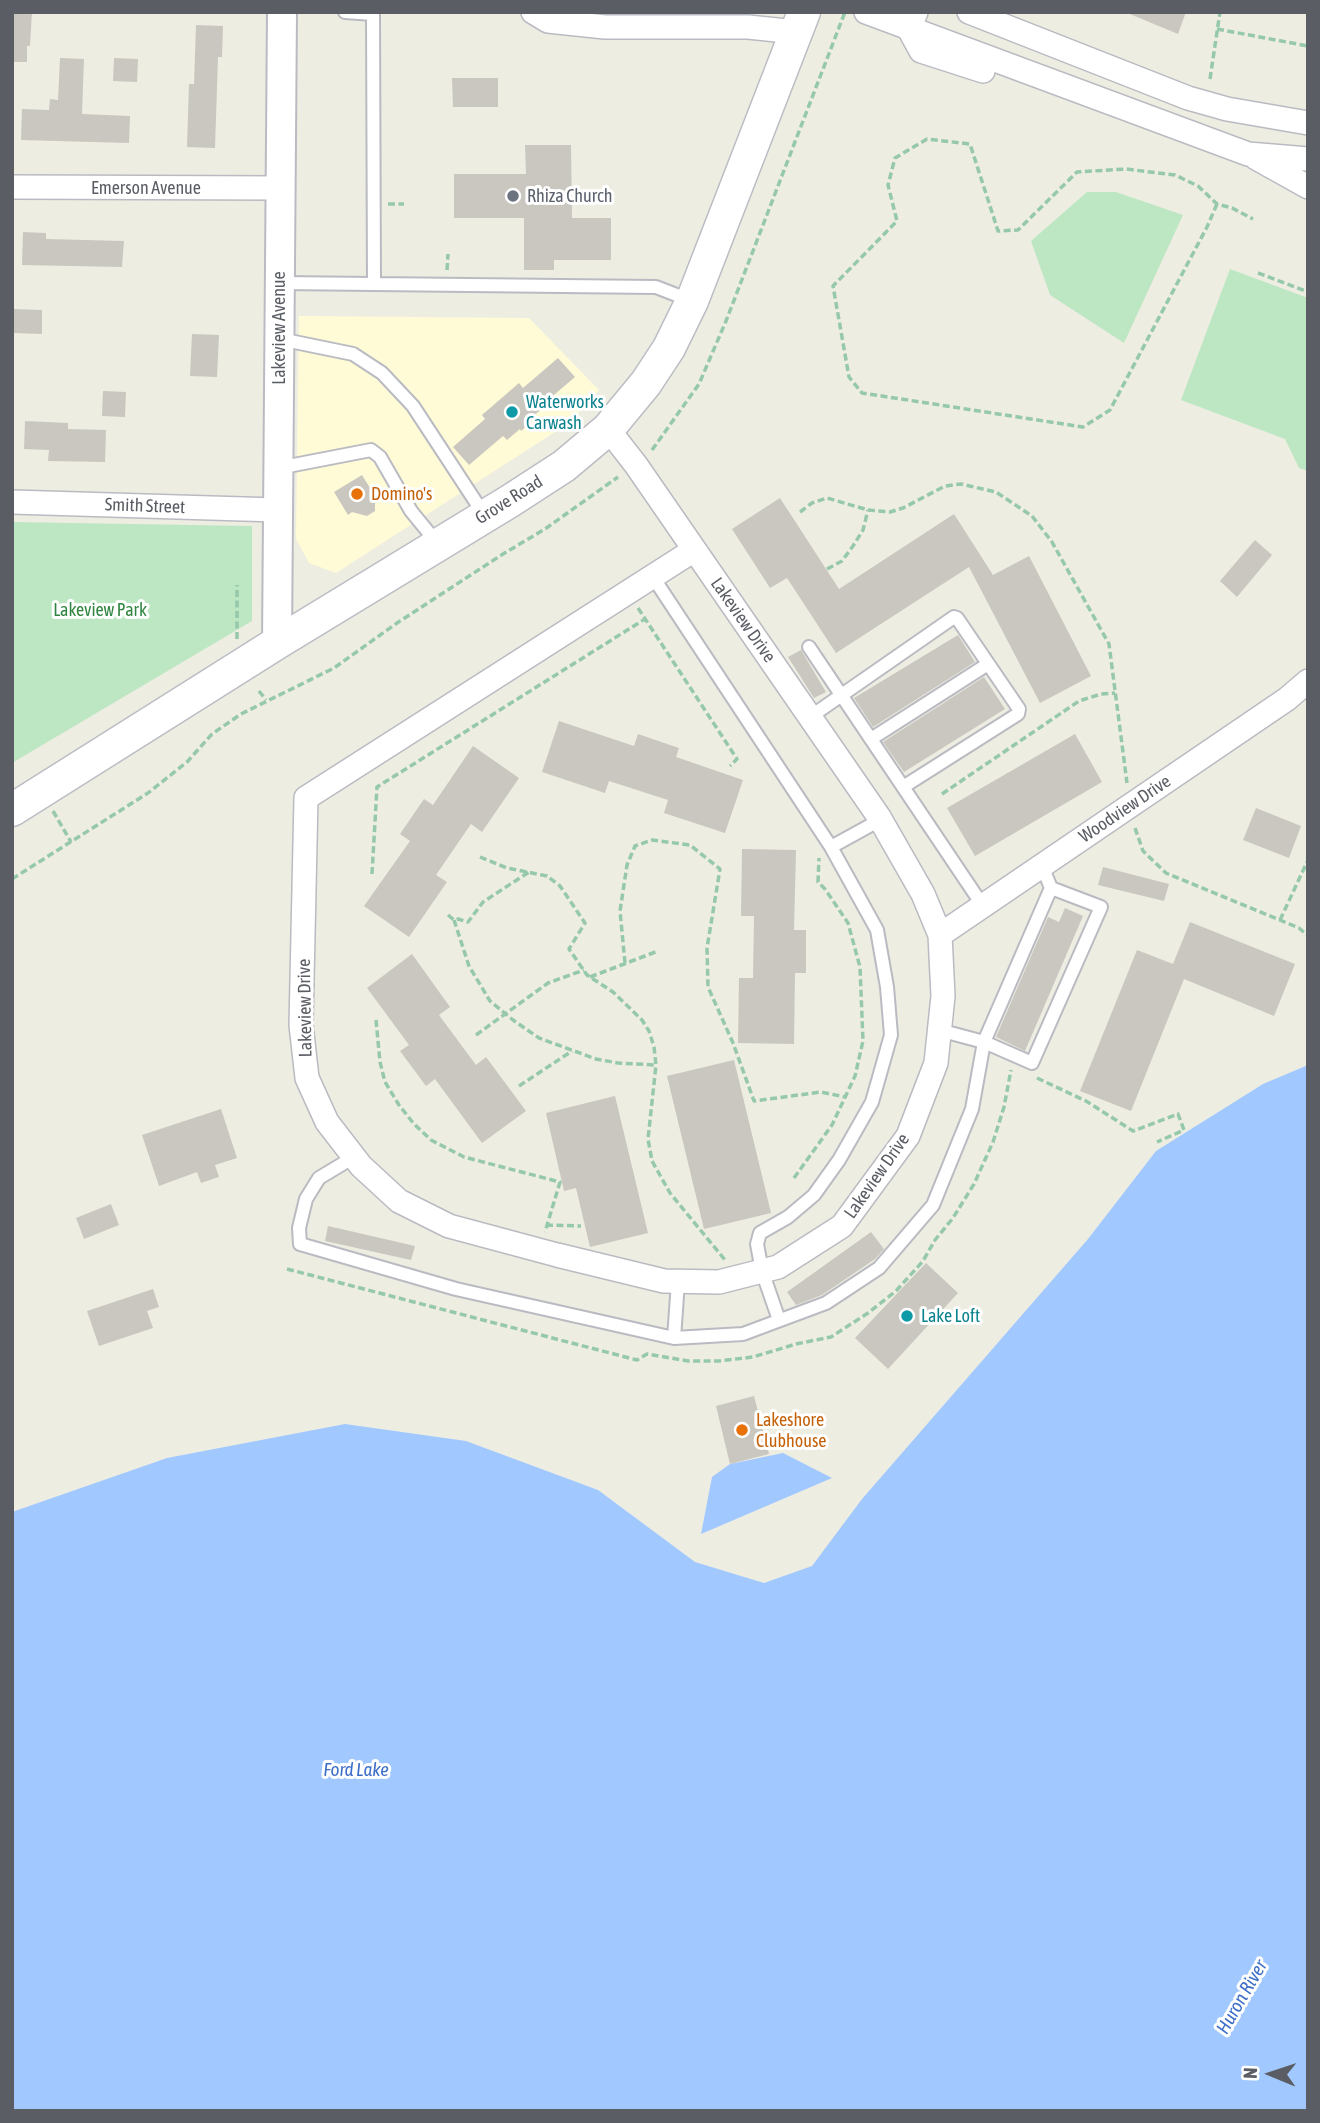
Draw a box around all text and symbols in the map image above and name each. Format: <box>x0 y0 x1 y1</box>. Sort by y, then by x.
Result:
street label: Emerson Avenue <box>91 177 201 199</box>
place label: Rhiza Church <box>527 185 612 207</box>
marker: Rhiza Church <box>505 188 521 204</box>
street label: Lakeview Avenue <box>268 271 290 385</box>
place label: Waterworks Carwash <box>526 391 604 434</box>
marker: Waterworks Carwash <box>504 404 520 420</box>
street label: Grove Road <box>471 471 547 529</box>
place label: Domino's <box>371 483 432 505</box>
marker: Domino's <box>349 486 365 502</box>
street label: Smith Street <box>104 494 186 518</box>
street label: Lakeview Drive <box>706 573 780 667</box>
park label: Lakeview Park <box>53 599 147 621</box>
street label: Woodview Drive <box>1075 771 1175 847</box>
street label: Lakeview Drive <box>293 959 317 1057</box>
street label: Lakeview Drive <box>840 1129 914 1223</box>
place label: Lake Loft <box>921 1305 980 1327</box>
marker: Lake Loft <box>899 1308 915 1324</box>
place label: Lakeshore Clubhouse <box>756 1409 827 1452</box>
marker: Lakeshore Clubhouse <box>734 1422 750 1438</box>
water label: Ford Lake <box>323 1759 389 1781</box>
water label: Huron River <box>1212 1956 1272 2038</box>
north arrow <box>1236 2039 1306 2109</box>
text: N <box>1239 2067 1261 2079</box>

